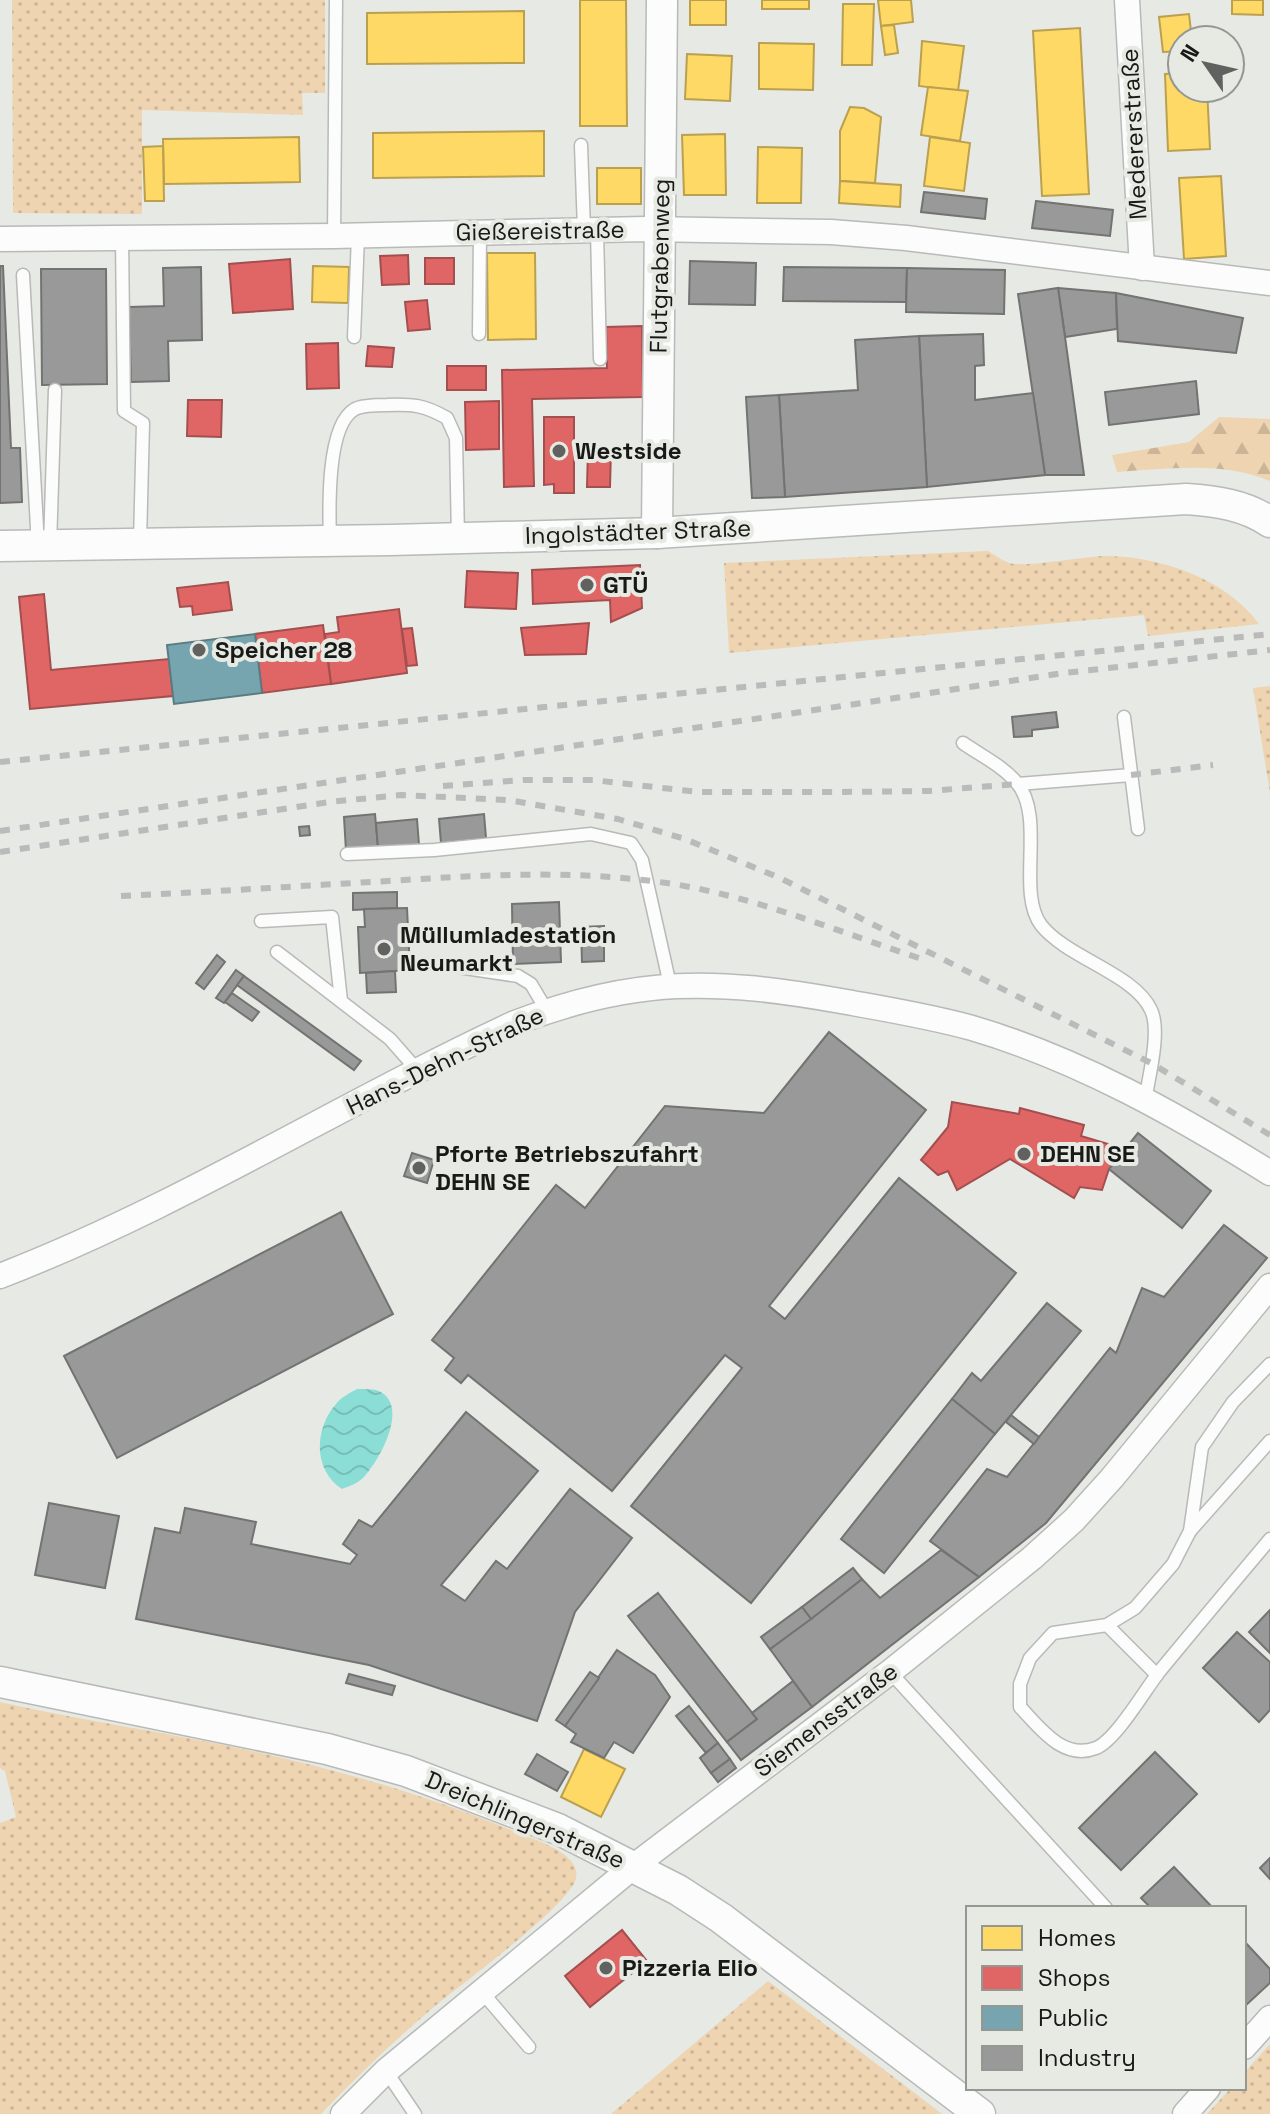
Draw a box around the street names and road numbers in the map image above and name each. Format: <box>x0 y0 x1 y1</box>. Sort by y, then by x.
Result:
street label: Medererstraße <box>1114 48 1153 220</box>
street label: Flutgrabenweg <box>642 178 677 354</box>
street label: Gießereistraße <box>455 214 625 247</box>
street label: Ingolstädter Straße <box>524 512 752 551</box>
street label: Hans-Dehn-Straße <box>341 999 549 1122</box>
street label: Siemensstraße <box>748 1655 904 1784</box>
street label: Dreichlingerstraße <box>421 1764 630 1876</box>

